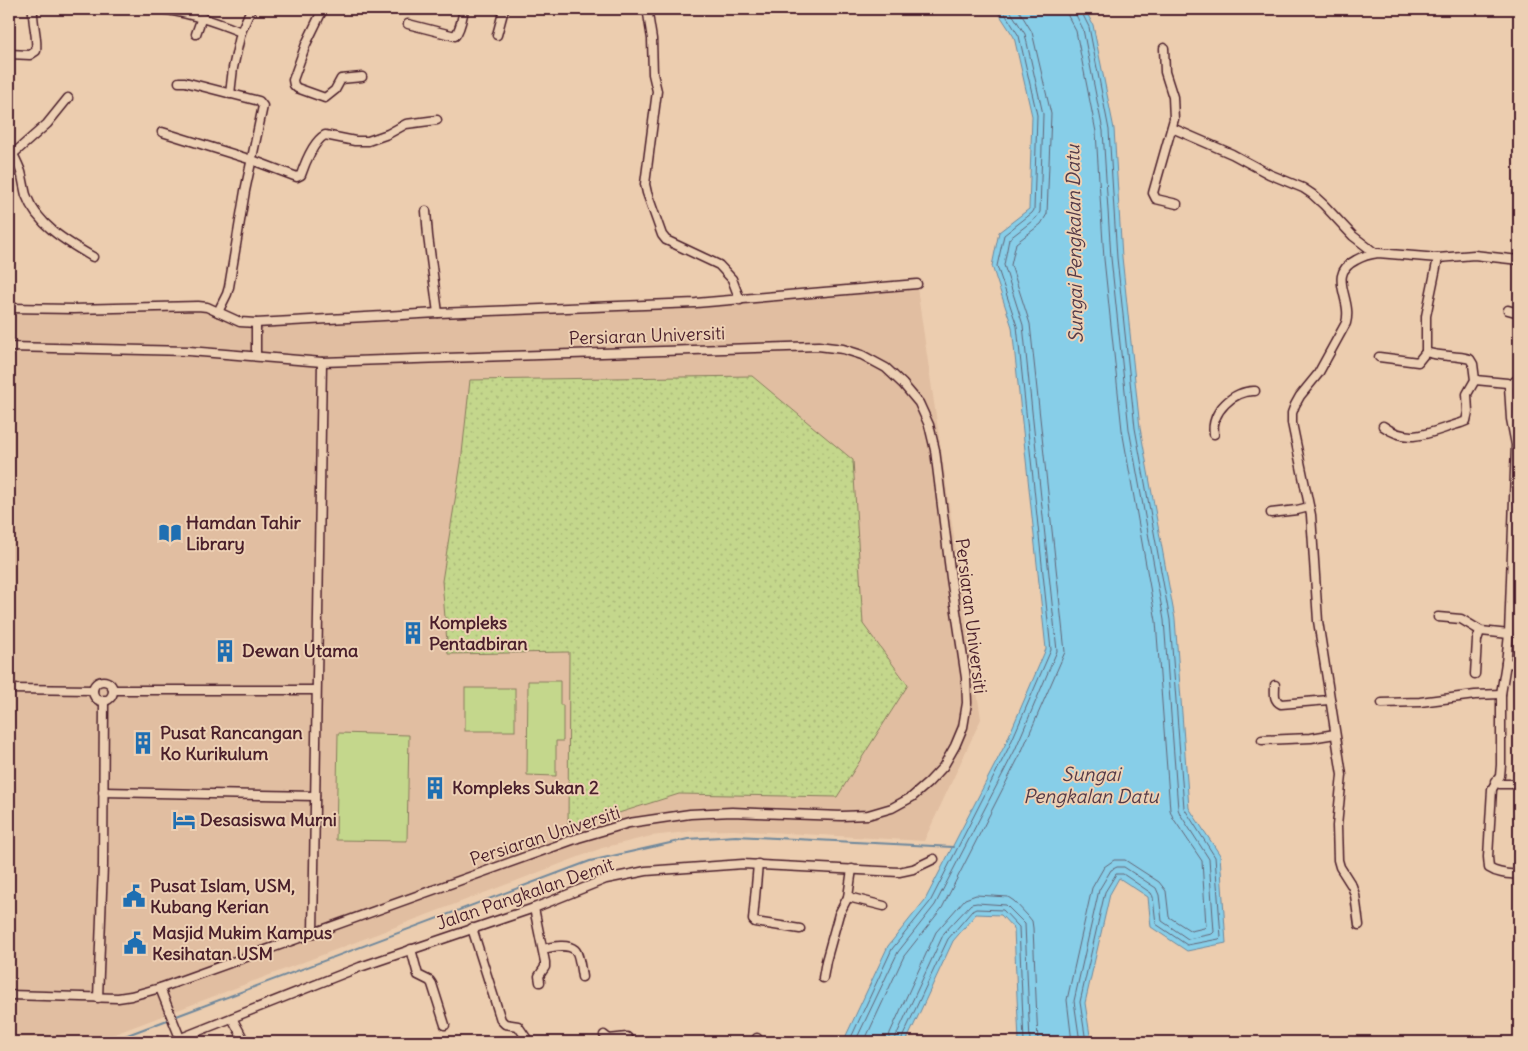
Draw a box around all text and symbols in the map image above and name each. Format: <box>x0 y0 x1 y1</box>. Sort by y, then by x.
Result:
water label: Sungai Pengkalan Datu <box>1060 144 1088 343</box>
street label: Persiaran Universiti <box>568 321 726 350</box>
place label: Hamdan Tahir Library <box>186 511 301 555</box>
library icon: Hamdan Tahir Library <box>157 520 183 546</box>
street label: Persiaran Universiti <box>951 537 992 695</box>
place label: Kompleks Pentadbiran <box>429 611 528 655</box>
building icon: Kompleks Pentadbiran <box>400 620 426 646</box>
building icon: Dewan Utama <box>212 638 238 664</box>
place label: Dewan Utama <box>242 639 358 662</box>
place label: Pusat Rancangan Ko Kurikulum <box>160 721 303 765</box>
building icon: Pusat Rancangan Ko Kurikulum <box>130 730 156 756</box>
water label: Sungai Pengkalan Datu <box>1023 762 1160 808</box>
building icon: Kompleks Sukan 2 <box>422 775 448 801</box>
place label: Kompleks Sukan 2 <box>452 776 599 799</box>
street label: Persiaran Universiti <box>467 800 623 871</box>
hotel icon: Desasiswa Murni <box>171 807 197 833</box>
place label: Desasiswa Murni <box>200 808 337 831</box>
street label: Jalan Pangkalan Demit <box>433 852 617 935</box>
place label: Pusat Islam, USM, Kubang Kerian <box>150 874 295 918</box>
public building icon: Pusat Islam, USM, Kubang Kerian <box>121 883 147 909</box>
place label: Masjid Mukim Kampus Kesihatan USM <box>152 921 332 965</box>
public building icon: Masjid Mukim Kampus Kesihatan USM <box>122 930 148 956</box>

